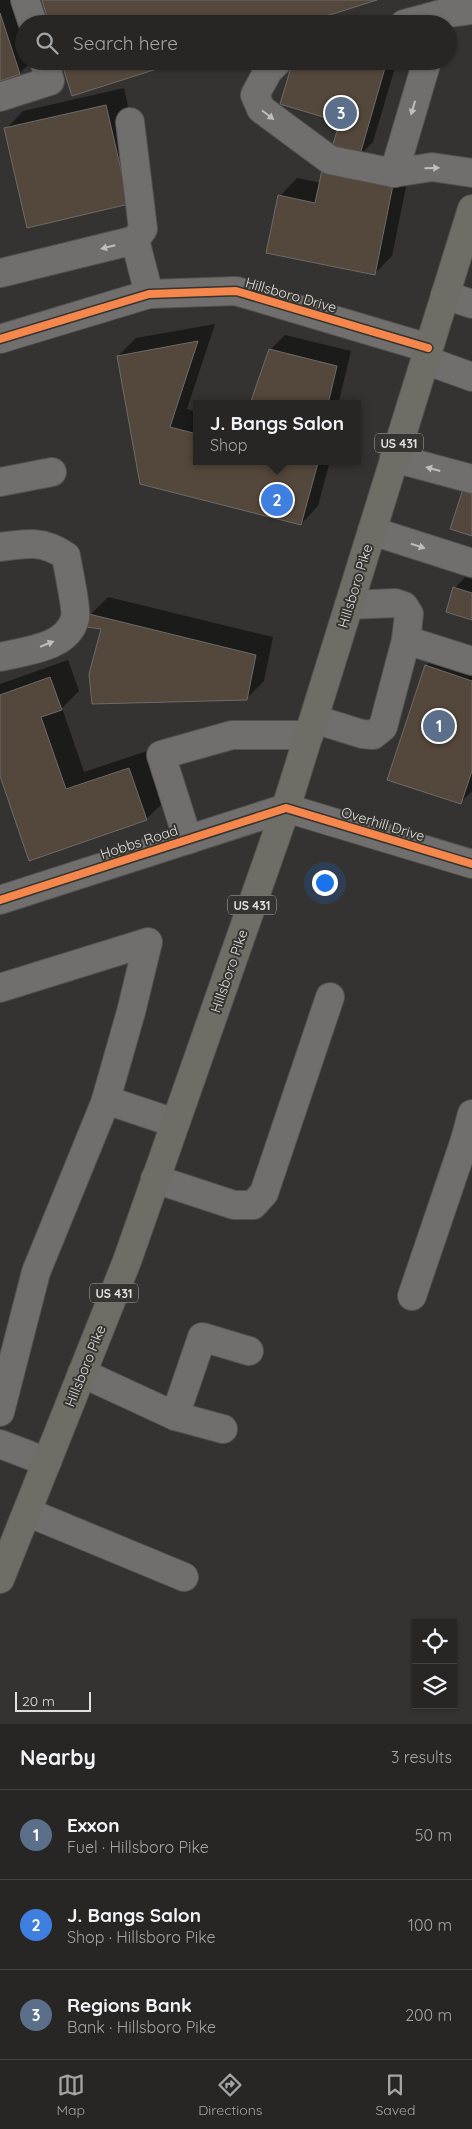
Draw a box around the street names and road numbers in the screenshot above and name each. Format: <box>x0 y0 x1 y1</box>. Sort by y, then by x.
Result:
street label: Hillsboro Drive <box>243 273 339 317</box>
road number: US 431 <box>375 433 423 452</box>
street label: Hillsboro Pike <box>334 542 376 630</box>
street label: Overhill Drive <box>339 803 427 845</box>
street label: Hobbs Road <box>98 821 180 863</box>
road number: US 431 <box>228 896 276 914</box>
street label: Hillsboro Pike <box>206 927 252 1015</box>
road number: US 431 <box>90 1284 138 1302</box>
street label: Hillsboro Pike <box>60 1322 110 1410</box>

